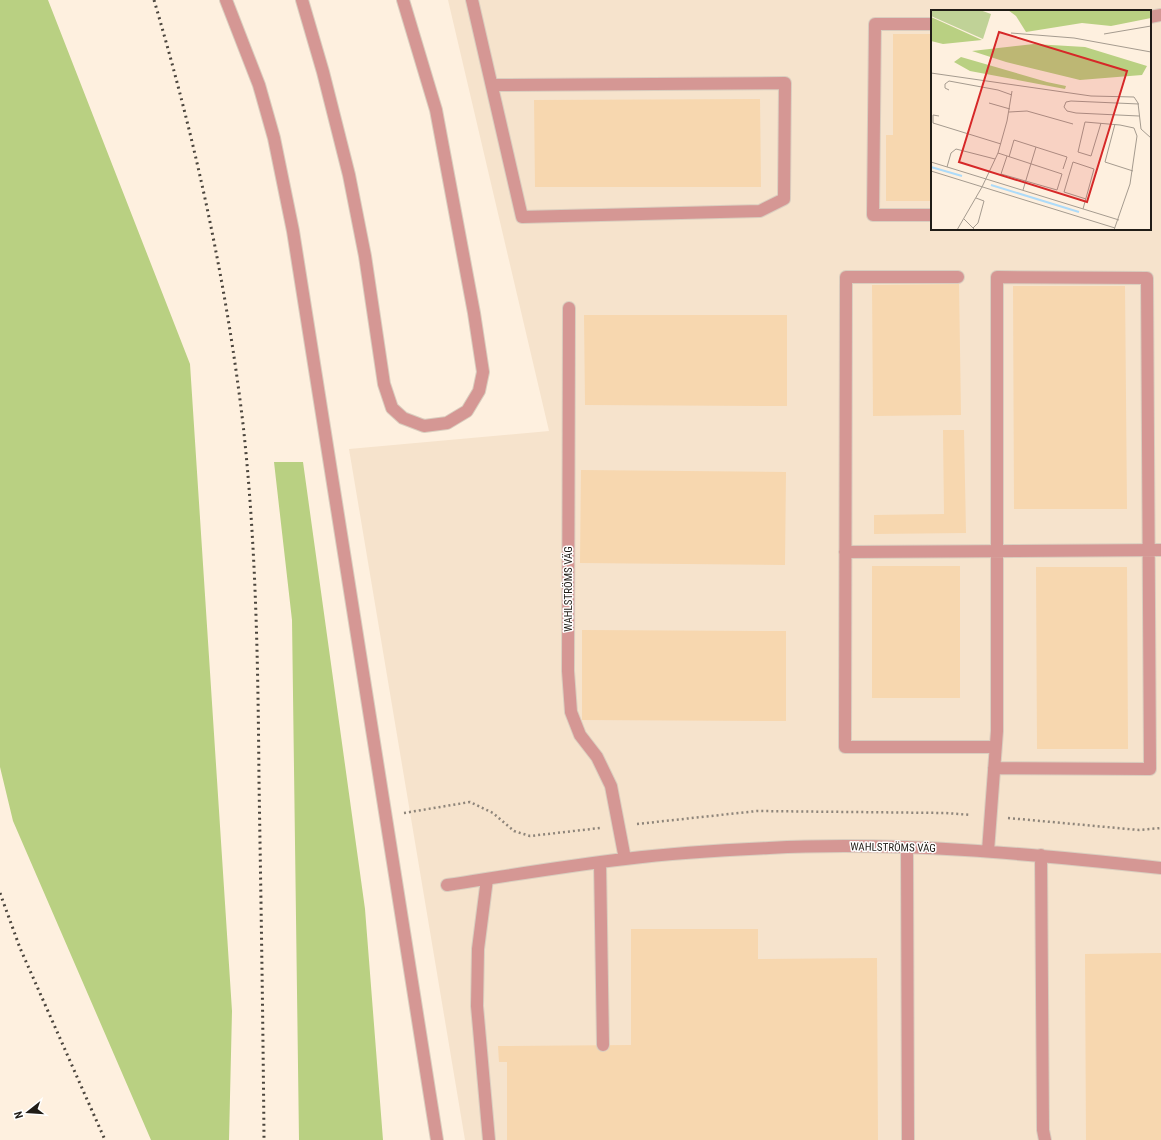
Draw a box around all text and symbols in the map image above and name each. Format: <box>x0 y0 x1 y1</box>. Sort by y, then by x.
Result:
inset map <box>931 10 1151 230</box>
street label: WAHLSTRÖMS VÄG <box>562 546 575 632</box>
street label: WAHLSTRÖMS VÄG <box>850 840 936 855</box>
north arrow <box>8 1092 48 1132</box>
text: N <box>12 1109 26 1120</box>

